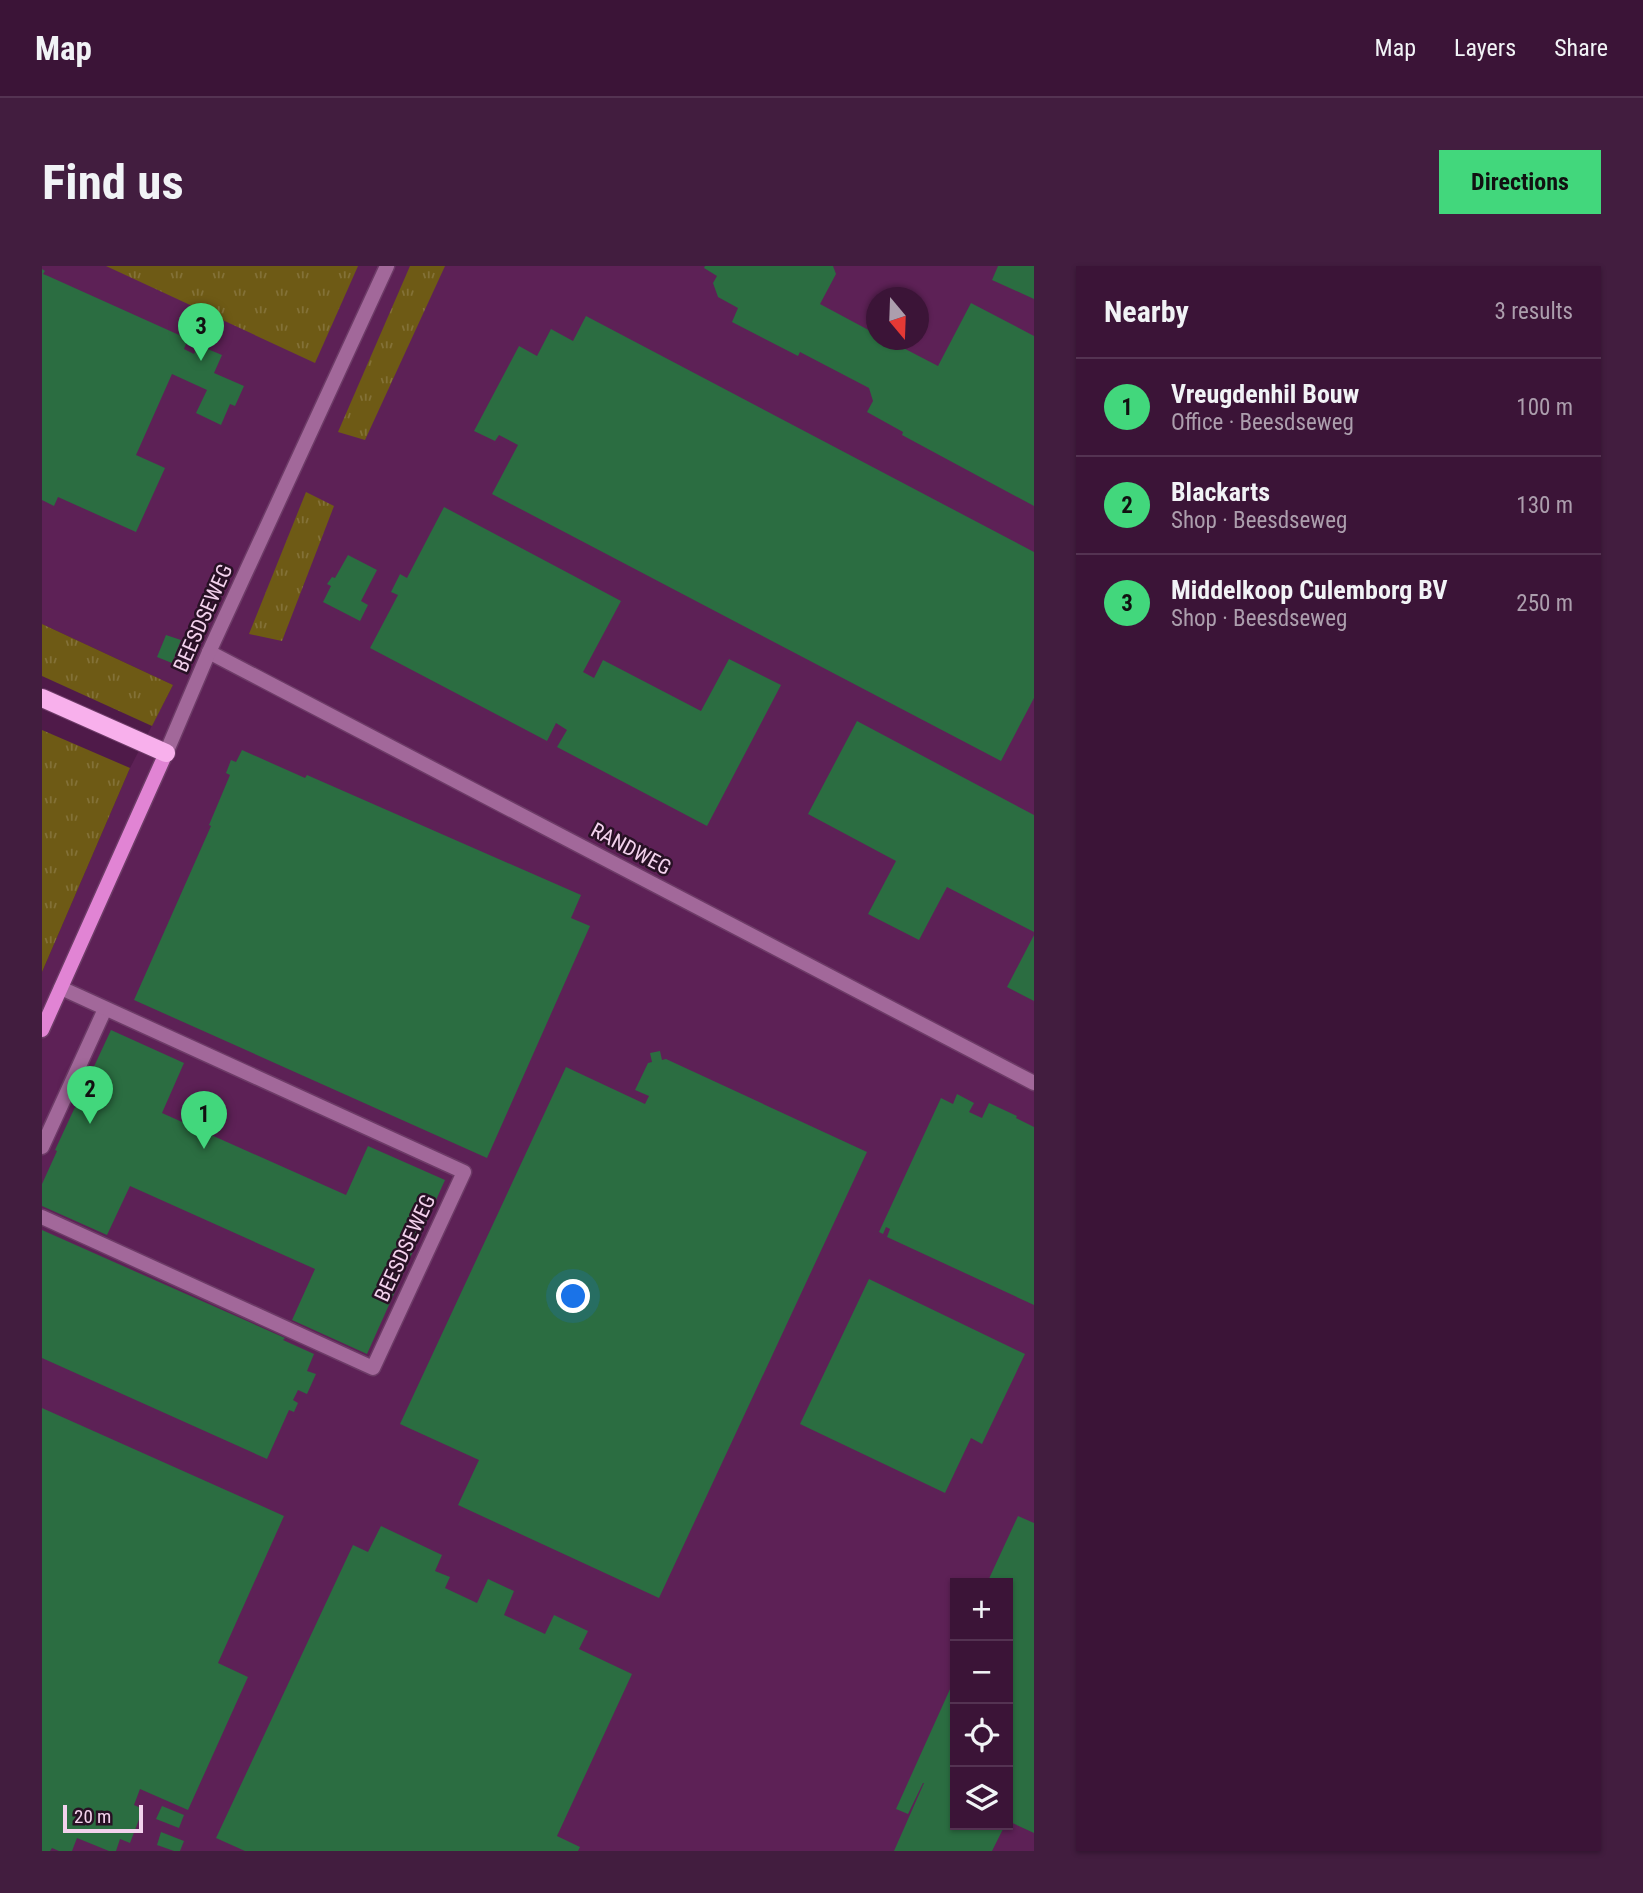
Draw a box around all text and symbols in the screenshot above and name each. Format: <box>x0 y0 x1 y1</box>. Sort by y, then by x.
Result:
text: Map <box>35 29 92 68</box>
text: Map <box>1375 34 1416 62</box>
text: Layers <box>1454 34 1516 62</box>
text: Share <box>1554 34 1608 62</box>
button: Directions <box>1439 150 1601 214</box>
text: Find us <box>42 154 184 211</box>
north arrow <box>866 287 929 350</box>
text: Nearby <box>1104 294 1189 329</box>
text: 3 results <box>1495 298 1573 325</box>
pin: 3 <box>178 303 224 361</box>
text: Vreugdenhil Bouw <box>1171 379 1359 409</box>
text: 1 <box>1121 394 1133 421</box>
text: 100 m <box>1516 394 1573 421</box>
text: Office · Beesdseweg <box>1171 409 1354 436</box>
text: Blackarts <box>1171 477 1270 507</box>
text: 2 <box>1121 492 1133 519</box>
text: 130 m <box>1516 492 1573 519</box>
text: Shop · Beesdseweg <box>1171 507 1347 534</box>
street label: BEESDSEWEG <box>169 560 237 676</box>
text: Middelkoop Culemborg BV <box>1171 575 1448 605</box>
text: 3 <box>1121 590 1133 617</box>
text: 250 m <box>1516 590 1573 617</box>
text: Shop · Beesdseweg <box>1171 605 1347 632</box>
street label: RANDWEG <box>587 818 675 880</box>
pin: 2 <box>67 1066 113 1124</box>
pin: 1 <box>181 1091 227 1149</box>
street label: BEESDSEWEG <box>370 1191 440 1305</box>
your location <box>556 1279 590 1313</box>
map controls <box>950 1578 1013 1830</box>
button: + <box>950 1578 1013 1641</box>
button: − <box>950 1641 1013 1704</box>
button: locate <box>950 1704 1013 1767</box>
button: layers <box>950 1767 1013 1830</box>
scale bar <box>63 1802 144 1834</box>
text: 20 m <box>74 1805 111 1828</box>

